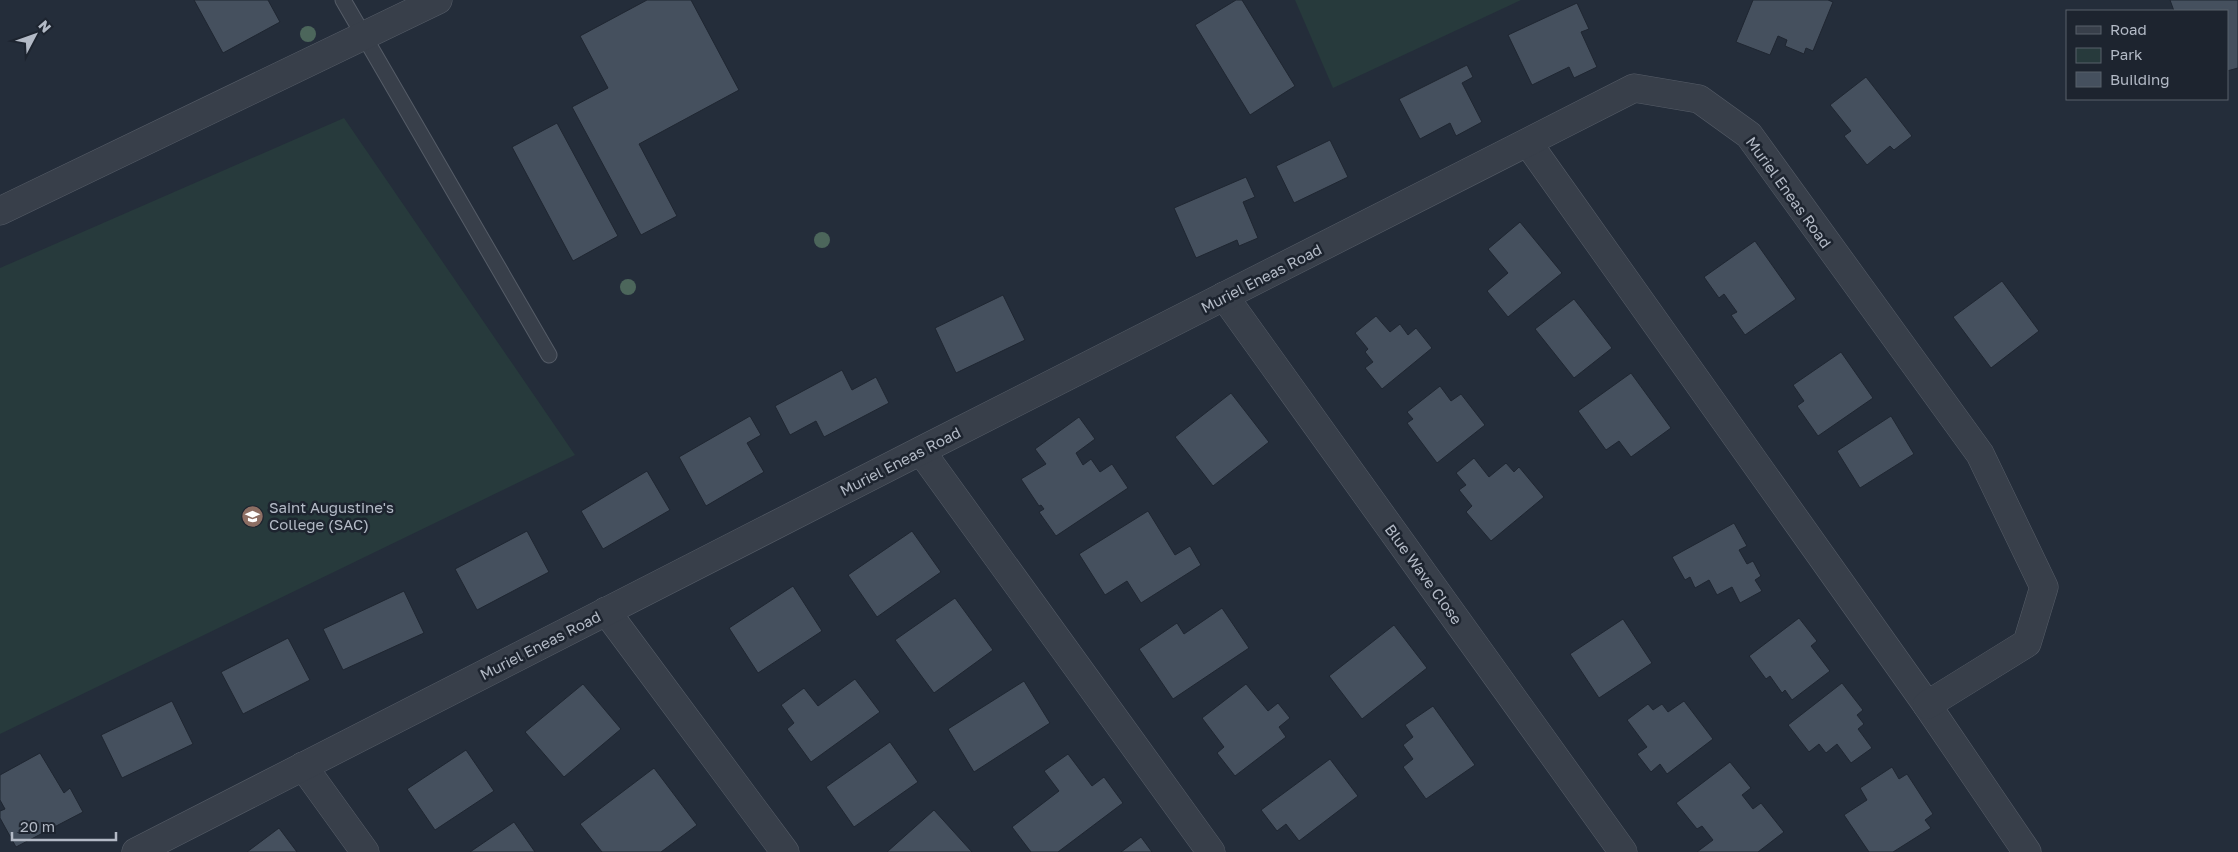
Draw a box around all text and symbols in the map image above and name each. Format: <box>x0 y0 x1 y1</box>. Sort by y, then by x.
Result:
north arrow <box>10 10 60 60</box>
legend <box>2066 10 2228 100</box>
text: N <box>35 17 55 36</box>
text: Road <box>2110 20 2147 38</box>
text: Park <box>2110 45 2143 63</box>
text: Building <box>2110 70 2170 88</box>
street label: Muriel Eneas Road <box>1743 133 1835 251</box>
street label: Muriel Eneas Road <box>1198 240 1324 316</box>
street label: Muriel Eneas Road <box>837 423 963 499</box>
place label: Saint Augustine's College (SAC) <box>269 498 394 533</box>
school or university icon: Saint Augustine's College (SAC) <box>241 504 265 528</box>
street label: Blue Wave Close <box>1382 520 1467 628</box>
street label: Muriel Eneas Road <box>477 607 603 683</box>
scale bar <box>12 810 116 842</box>
text: 20 m <box>20 817 55 835</box>

